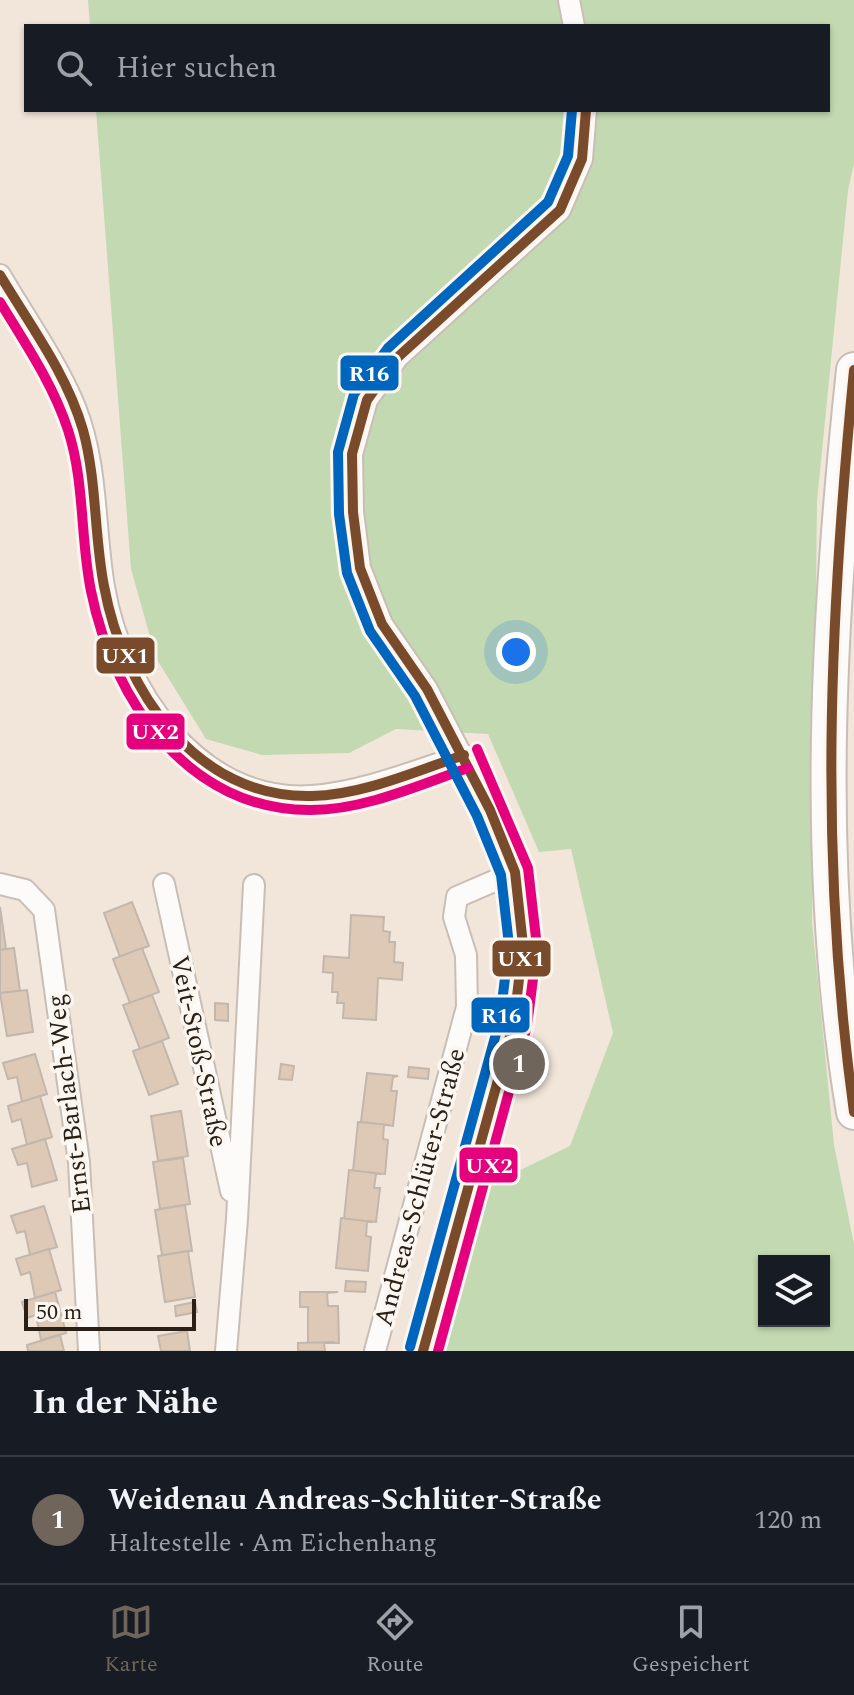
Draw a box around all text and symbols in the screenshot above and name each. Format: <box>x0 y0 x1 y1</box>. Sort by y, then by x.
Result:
search box <box>24 24 830 112</box>
text: Hier suchen <box>116 45 277 91</box>
icon: search <box>52 46 96 90</box>
line badge: R16 <box>339 354 400 392</box>
text: R16 <box>349 358 389 391</box>
your location <box>496 632 536 672</box>
line badge: UX1 <box>95 636 156 675</box>
text: UX1 <box>101 640 149 673</box>
line badge: UX2 <box>125 712 186 751</box>
text: UX2 <box>131 716 179 749</box>
line badge: UX1 <box>491 939 552 978</box>
text: UX1 <box>497 943 545 976</box>
street label: Veit-Stoß-Straße <box>159 952 239 1151</box>
street label: Ernst-Barlach-Weg <box>36 992 102 1216</box>
line badge: R16 <box>470 996 531 1034</box>
text: R16 <box>481 1000 521 1033</box>
pin: 1 <box>493 1034 545 1094</box>
street label: Andreas-Schlüter-Straße <box>364 1044 476 1331</box>
line badge: UX2 <box>458 1146 519 1184</box>
text: UX2 <box>465 1150 513 1183</box>
map controls <box>758 1255 830 1327</box>
button: layers <box>758 1255 830 1327</box>
scale bar <box>24 1295 196 1331</box>
text: 50 m <box>36 1296 82 1329</box>
text: In der Nähe <box>32 1377 218 1429</box>
text: Weidenau Andreas-Schlüter-Straße <box>108 1477 602 1523</box>
text: 1 <box>51 1500 65 1540</box>
text: 120 m <box>754 1500 822 1540</box>
text: Haltestelle · Am Eichenhang <box>108 1523 437 1563</box>
tab: Karte <box>104 1600 158 1681</box>
tab: Route <box>366 1600 423 1681</box>
tab: Gespeichert <box>632 1600 750 1681</box>

